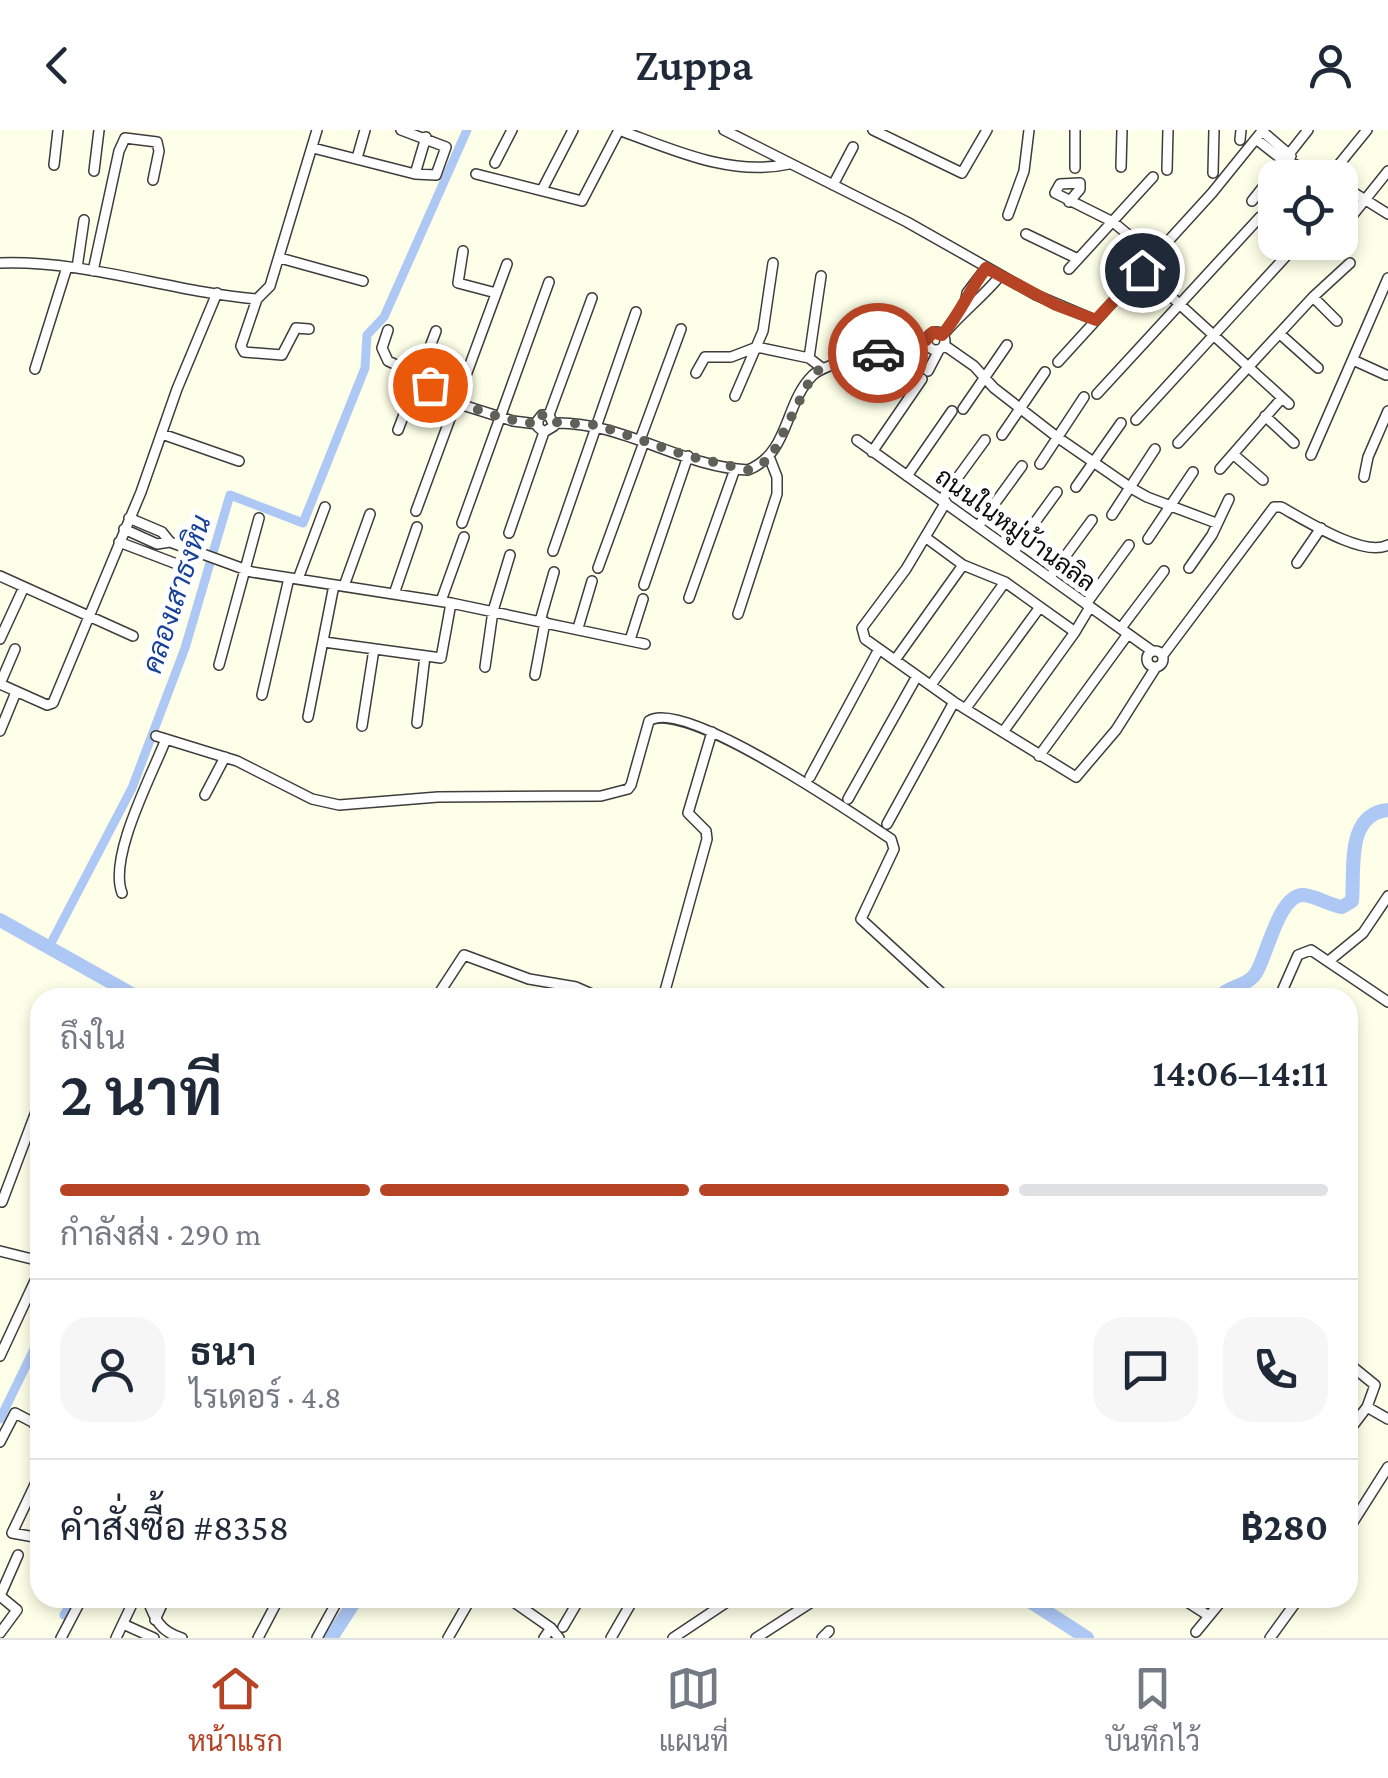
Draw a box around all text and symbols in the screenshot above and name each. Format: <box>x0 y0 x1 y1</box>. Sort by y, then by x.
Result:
icon: back <box>30 38 85 93</box>
icon: person <box>1303 38 1358 93</box>
text: Zuppa <box>635 40 753 90</box>
map controls <box>1258 160 1358 260</box>
button: locate <box>1258 160 1358 260</box>
pin <box>1100 228 1185 313</box>
icon: home <box>1115 243 1170 298</box>
courier <box>828 303 928 403</box>
icon: car <box>851 326 906 381</box>
pin <box>388 343 473 428</box>
icon: bag <box>403 358 458 413</box>
street label: ถนนในหมู่บ้านลลิล <box>928 460 1103 600</box>
water label: คลองเสาธงหิน <box>135 511 217 677</box>
text: ถึงใน <box>60 1020 126 1056</box>
text: 14:06–14:11 <box>1153 1052 1328 1094</box>
text: 2 นาที <box>60 1057 223 1129</box>
text: กำลังส่ง · 290 m <box>60 1216 261 1252</box>
button: person <box>60 1317 165 1422</box>
button: chat <box>1093 1317 1198 1422</box>
button: phone <box>1223 1317 1328 1422</box>
text: ธนา <box>190 1331 256 1373</box>
text: ไรเดอร์ · 4.8 <box>190 1379 342 1415</box>
text: คำสั่งซื้อ #8358 <box>60 1506 289 1548</box>
text: ฿280 <box>1241 1506 1328 1548</box>
tab: หน้าแรก <box>188 1661 283 1757</box>
tab: แผนที่ <box>659 1661 729 1757</box>
tab: บันทึกไว้ <box>1104 1661 1200 1757</box>

